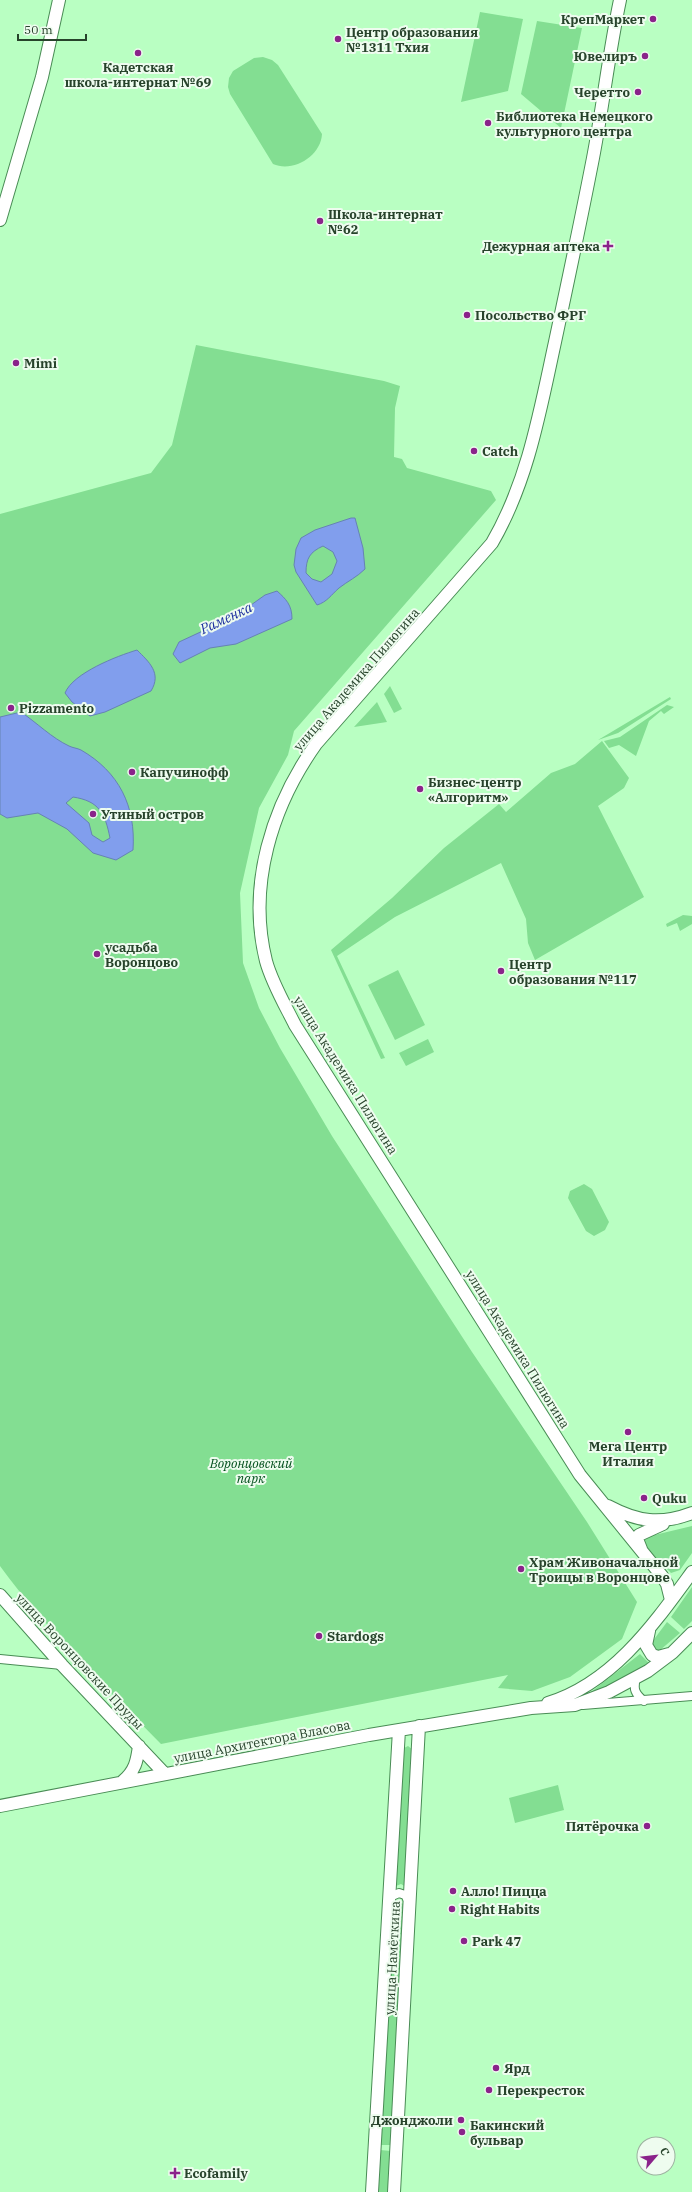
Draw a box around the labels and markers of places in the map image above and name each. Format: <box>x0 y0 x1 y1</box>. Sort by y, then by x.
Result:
place label: КрепМаркет <box>561 11 645 28</box>
marker: КрепМаркет <box>648 14 658 24</box>
place label: Центр образования №1311 Тхия <box>346 24 478 56</box>
marker: Центр образования №1311 Тхия <box>333 34 343 44</box>
marker: Кадетская школа-интернат №69 <box>133 48 143 58</box>
place label: Ювелиръ <box>574 48 637 65</box>
marker: Ювелиръ <box>640 51 650 61</box>
place label: Кадетская школа-интернат №69 <box>65 59 211 91</box>
place label: Черетто <box>574 84 630 101</box>
marker: Черетто <box>633 87 643 97</box>
place label: Библиотека Немецкого культурного центра <box>496 108 653 140</box>
marker: Библиотека Немецкого культурного центра <box>483 118 493 128</box>
place label: Школа-интернат №62 <box>328 206 443 238</box>
marker: Школа-интернат №62 <box>315 216 325 226</box>
place label: Дежурная аптека <box>482 238 601 255</box>
marker: Дежурная аптека <box>603 241 613 251</box>
place label: Посольство ФРГ <box>475 307 586 324</box>
marker: Посольство ФРГ <box>462 310 472 320</box>
place label: Mimi <box>24 355 58 372</box>
marker: Mimi <box>11 358 21 368</box>
place label: Catch <box>482 443 519 460</box>
marker: Catch <box>469 446 479 456</box>
place label: Pizzamento <box>19 700 94 717</box>
marker: Pizzamento <box>6 703 16 713</box>
place label: Капучинофф <box>140 764 229 781</box>
marker: Капучинофф <box>127 767 137 777</box>
place label: Бизнес-центр «Алгоритм» <box>428 774 522 806</box>
marker: Бизнес-центр «Алгоритм» <box>415 784 425 794</box>
place label: Утиный остров <box>101 806 204 823</box>
marker: Утиный остров <box>88 809 98 819</box>
place label: усадьба Воронцово <box>104 939 179 971</box>
marker: усадьба Воронцово <box>92 949 102 959</box>
place label: Центр образования №117 <box>509 956 637 988</box>
marker: Центр образования №117 <box>496 966 506 976</box>
marker: Мега Центр Италия <box>623 1427 633 1437</box>
place label: Мега Центр Италия <box>589 1438 667 1470</box>
place label: Quku <box>652 1490 687 1507</box>
marker: Quku <box>639 1493 649 1503</box>
place label: Храм Живоначальной Троицы в Воронцове <box>529 1554 678 1586</box>
marker: Храм Живоначальной Троицы в Воронцове <box>516 1564 526 1574</box>
place label: Stardogs <box>327 1628 384 1645</box>
marker: Stardogs <box>314 1631 324 1641</box>
place label: Пятёрочка <box>566 1818 640 1835</box>
marker: Пятёрочка <box>642 1821 652 1831</box>
place label: Алло! Пицца <box>461 1883 547 1900</box>
marker: Алло! Пицца <box>448 1886 458 1896</box>
place label: Right Habits <box>460 1901 540 1918</box>
marker: Right Habits <box>447 1904 457 1914</box>
place label: Park 47 <box>472 1933 521 1950</box>
marker: Park 47 <box>459 1936 469 1946</box>
place label: Ярд <box>504 2060 531 2077</box>
marker: Ярд <box>491 2063 501 2073</box>
place label: Перекресток <box>497 2082 584 2099</box>
marker: Перекресток <box>484 2085 494 2095</box>
place label: Джонджоли <box>371 2112 453 2129</box>
marker: Джонджоли <box>456 2115 466 2125</box>
place label: Бакинский бульвар <box>470 2117 544 2149</box>
marker: Бакинский бульвар <box>457 2127 467 2137</box>
place label: Ecofamily <box>184 2165 248 2182</box>
marker: Ecofamily <box>169 2167 181 2179</box>

